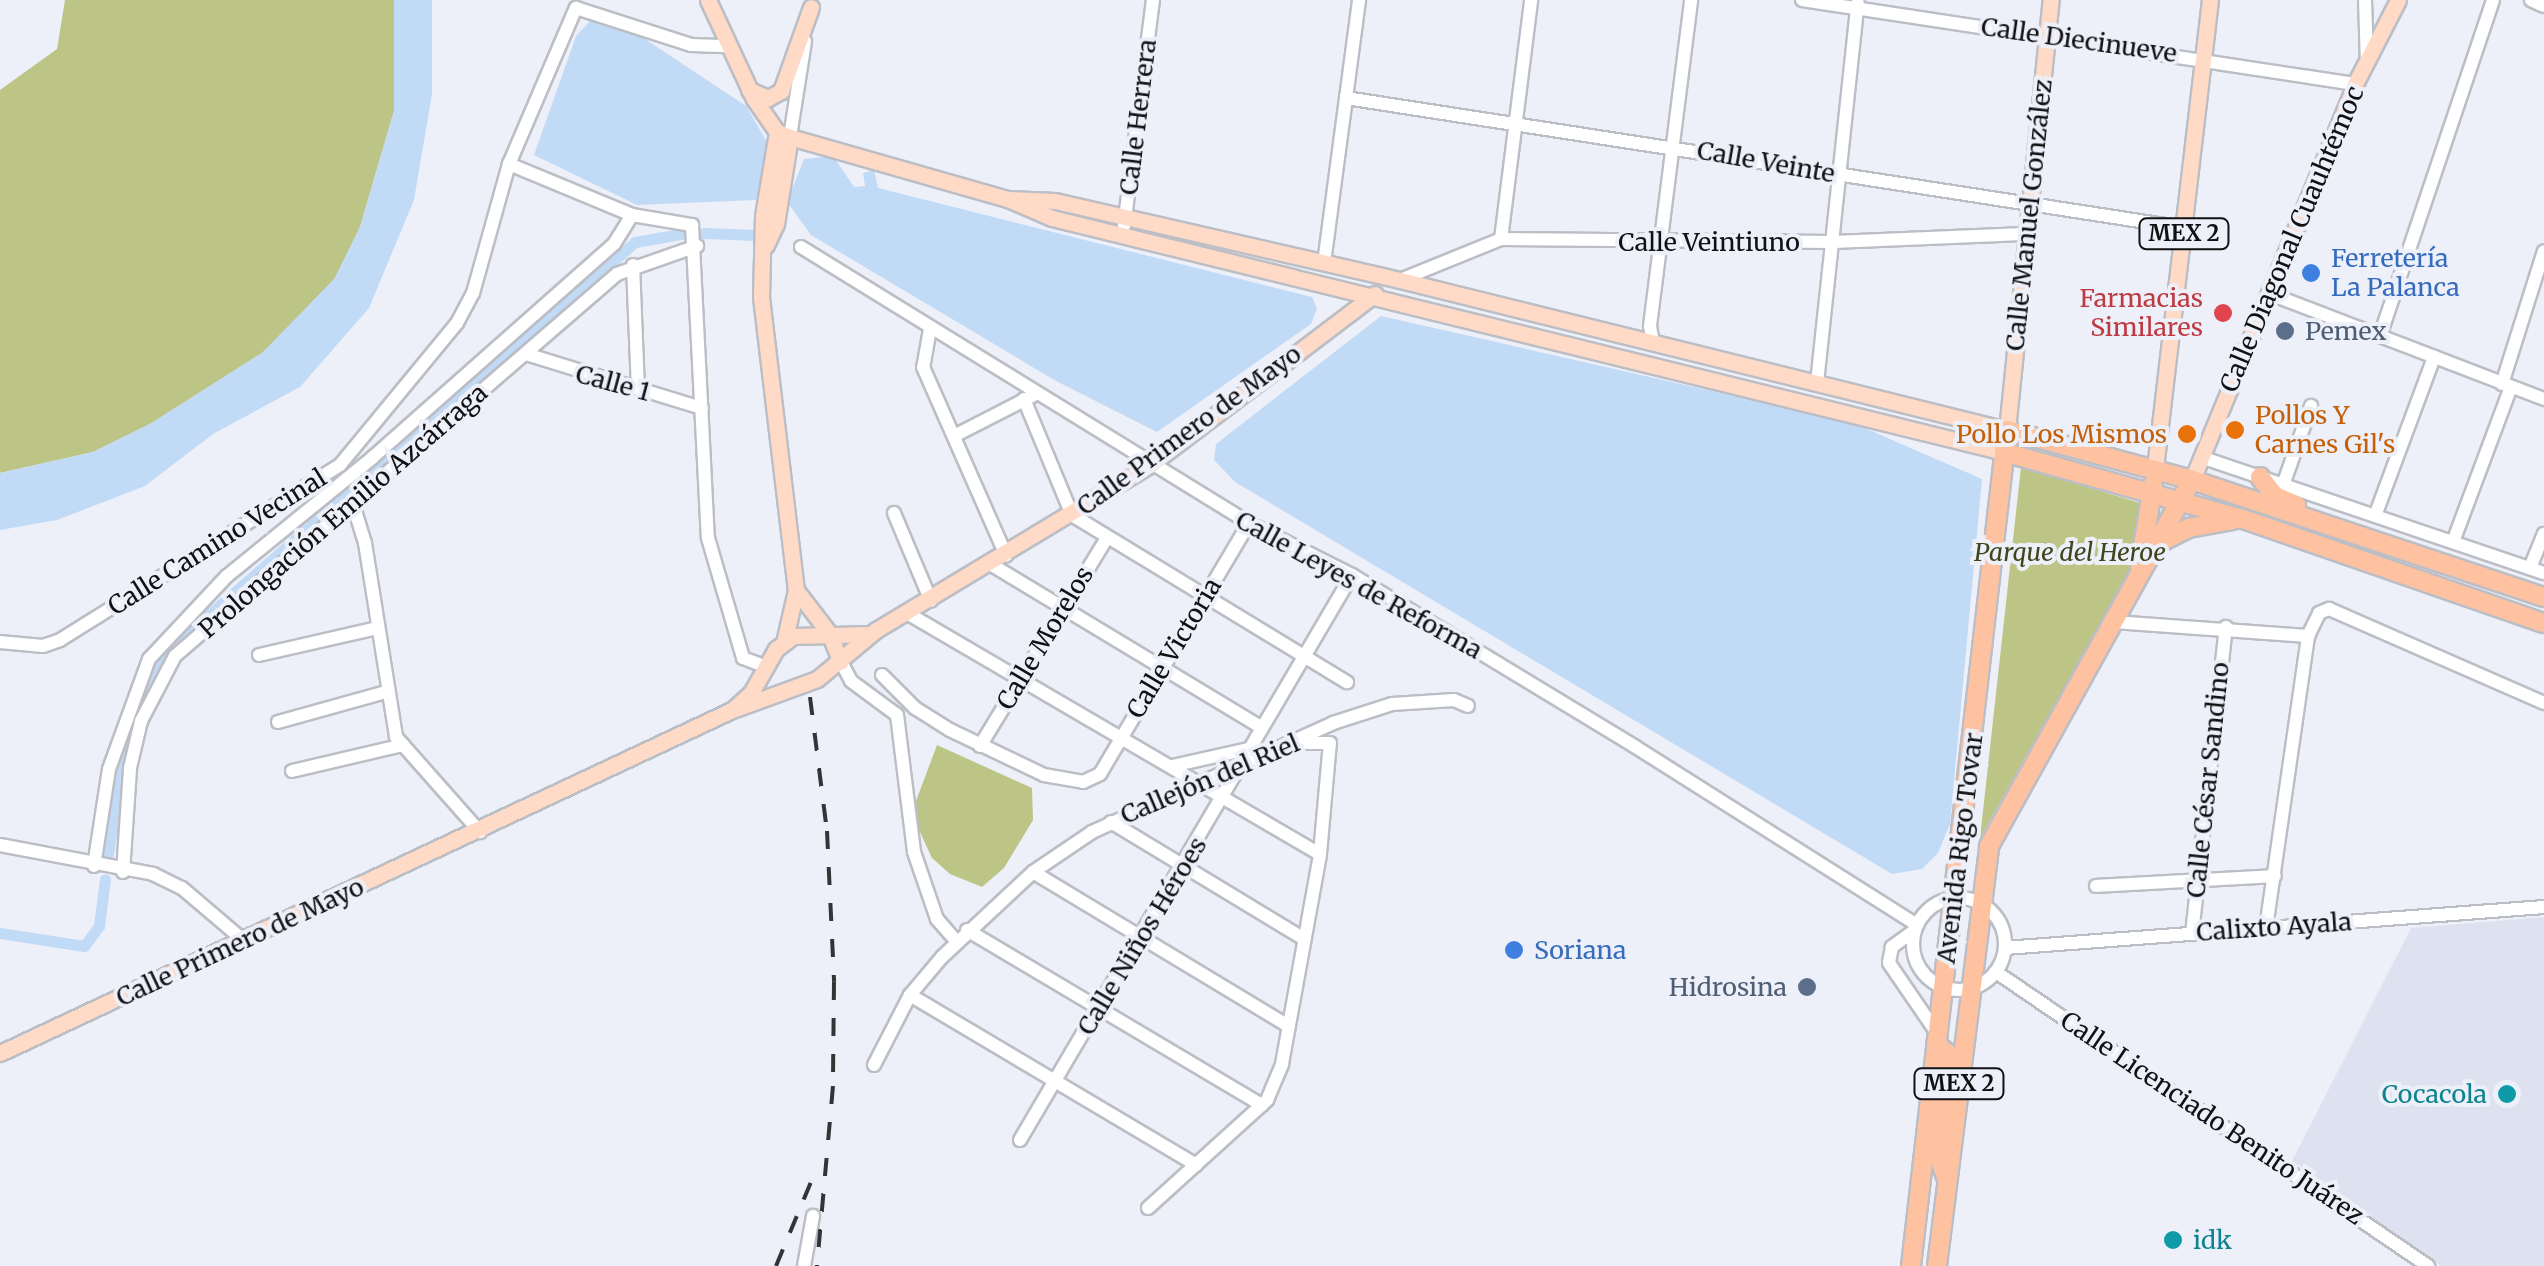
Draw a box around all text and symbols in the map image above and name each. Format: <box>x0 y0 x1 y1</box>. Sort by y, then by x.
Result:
street label: Calle Diecinueve <box>1979 11 2179 69</box>
street label: Calle Herrera <box>1114 37 1162 197</box>
street label: Calle Manuel González <box>2000 78 2058 352</box>
street label: Calle Diagonal Cuauhtémoc <box>2214 82 2370 396</box>
street label: Calle Veinte <box>1695 135 1837 189</box>
road number: MEX 2 <box>2136 217 2232 251</box>
street label: Calle Veintiuno <box>1618 227 1800 257</box>
place label: Ferretería La Palanca <box>2331 244 2460 303</box>
marker: Ferretería La Palanca <box>2300 262 2322 284</box>
place label: Farmacias Similares <box>2079 284 2203 343</box>
marker: Farmacias Similares <box>2212 302 2234 324</box>
place label: Pemex <box>2305 316 2386 346</box>
marker: Pemex <box>2274 320 2296 342</box>
street label: Calle Primero de Mayo <box>1071 339 1307 521</box>
street label: Calle 1 <box>572 359 654 407</box>
street label: Prolongación Emilio Azcárraga <box>193 378 493 644</box>
place label: Pollos Y Carnes Gil's <box>2255 401 2395 460</box>
place label: Pollo Los Mismos <box>1956 419 2167 449</box>
marker: Pollos Y Carnes Gil's <box>2224 419 2246 441</box>
marker: Pollo Los Mismos <box>2176 423 2198 445</box>
street label: Calle Camino Vecinal <box>102 463 332 621</box>
street label: Calle Leyes de Reforma <box>1231 505 1487 665</box>
park label: Parque del Heroe <box>1974 537 2166 567</box>
street label: Calle Morelos <box>991 561 1099 715</box>
street label: Calle Victoria <box>1120 573 1228 723</box>
street label: Calle César Sandino <box>2181 661 2235 899</box>
street label: Callejón del Riel <box>1116 728 1304 830</box>
street label: Avenida Rigo Tovar <box>1931 731 1989 965</box>
street label: Calle Niños Héroes <box>1071 832 1213 1040</box>
street label: Calle Primero de Mayo <box>111 871 369 1013</box>
street label: Calixto Ayala <box>2195 907 2353 947</box>
place label: Soriana <box>1534 935 1626 965</box>
marker: Soriana <box>1503 939 1525 961</box>
place label: Hidrosina <box>1669 972 1787 1002</box>
marker: Hidrosina <box>1796 976 1818 998</box>
street label: Calle Licenciado Benito Juárez <box>2055 1005 2369 1231</box>
road number: MEX 2 <box>1912 1067 2006 1101</box>
place label: Cocacola <box>2382 1079 2487 1109</box>
marker: Cocacola <box>2496 1083 2518 1105</box>
place label: idk <box>2193 1225 2232 1255</box>
marker: idk <box>2162 1229 2184 1251</box>

